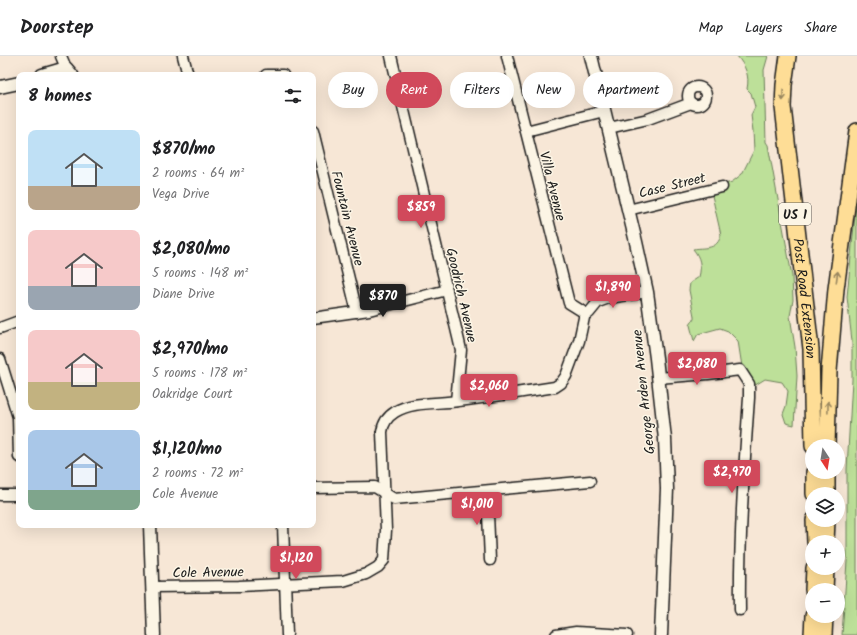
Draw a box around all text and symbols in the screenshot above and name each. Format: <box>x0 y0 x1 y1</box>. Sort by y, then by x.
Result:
text: Doorstep <box>20 13 94 43</box>
text: Map <box>699 17 723 39</box>
text: Layers <box>745 17 783 39</box>
text: Share <box>805 17 837 39</box>
chip: Buy <box>328 72 378 108</box>
chip: Rent <box>386 72 442 108</box>
chip: Filters <box>450 72 514 108</box>
chip: New <box>522 72 575 108</box>
chip: Apartment <box>583 72 673 108</box>
text: 8 homes <box>28 83 92 110</box>
icon: filters <box>282 85 304 107</box>
one-way arrow <box>779 88 787 101</box>
text: $870/mo <box>152 136 215 163</box>
icon: home <box>60 146 108 194</box>
street label: Villa Avenue <box>533 149 571 224</box>
text: 2 rooms · 64 m² <box>152 163 244 184</box>
street label: Case Street <box>636 167 709 205</box>
street label: Fountain Avenue <box>325 168 370 269</box>
text: Vega Drive <box>152 184 209 205</box>
pin: $859 <box>397 195 445 229</box>
text: $859 <box>407 197 435 218</box>
road number: US 1 <box>779 203 811 225</box>
text: $2,080/mo <box>152 236 230 263</box>
street label: Post Road Extension <box>786 237 821 359</box>
icon: home <box>60 246 108 294</box>
street label: Goodrich Avenue <box>439 246 483 346</box>
text: 5 rooms · 148 m² <box>152 263 248 284</box>
one-way arrow <box>833 271 841 284</box>
pin: $1,890 <box>580 275 646 309</box>
text: $1,890 <box>595 277 631 298</box>
text: Diane Drive <box>152 284 215 305</box>
pin: $870 <box>359 284 407 318</box>
text: $870 <box>369 286 397 307</box>
street label: George Arden Avenue <box>626 328 661 455</box>
text: $2,970/mo <box>152 336 228 363</box>
icon: home <box>60 346 108 394</box>
pin: $2,080 <box>664 352 730 386</box>
text: $2,080 <box>677 354 717 375</box>
text: 5 rooms · 178 m² <box>152 363 247 384</box>
pin: $2,060 <box>456 374 522 408</box>
text: $2,060 <box>469 376 509 397</box>
text: Oakridge Court <box>152 384 233 405</box>
one-way arrow <box>824 401 832 414</box>
text: $1,120/mo <box>152 436 222 463</box>
north arrow <box>805 439 845 479</box>
map controls <box>805 439 845 623</box>
icon: home <box>60 446 108 494</box>
pin: $2,970 <box>699 460 765 494</box>
text: $2,970 <box>713 462 751 483</box>
text: 2 rooms · 72 m² <box>152 463 243 484</box>
text: Cole Avenue <box>152 484 218 505</box>
button: layers <box>805 487 845 527</box>
pin: $1,010 <box>444 492 510 526</box>
text: $1,010 <box>461 494 493 515</box>
button: + <box>805 535 845 575</box>
pin: $1,120 <box>263 546 329 580</box>
text: $1,120 <box>279 548 313 569</box>
street label: Cole Avenue <box>172 561 245 585</box>
button: − <box>805 583 845 623</box>

